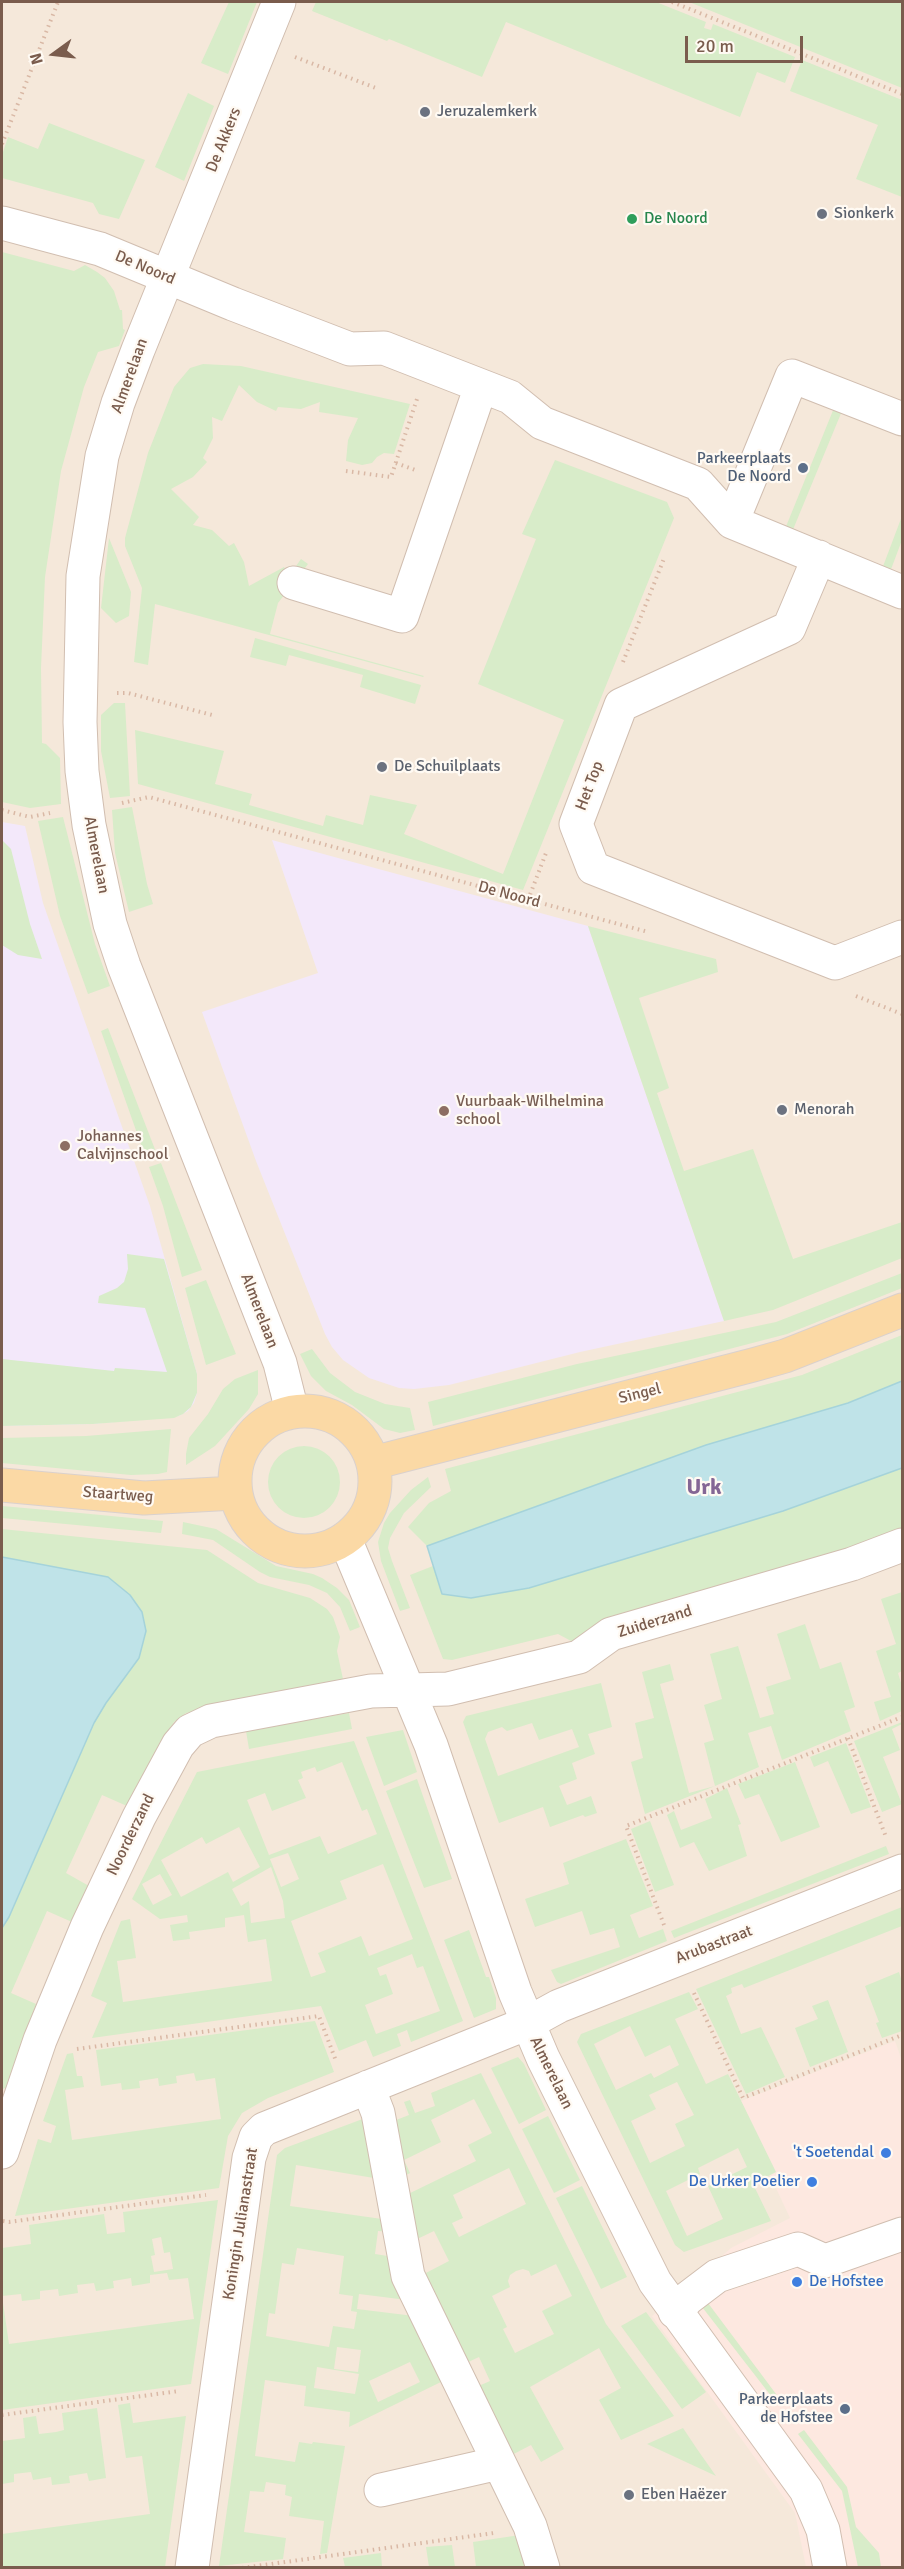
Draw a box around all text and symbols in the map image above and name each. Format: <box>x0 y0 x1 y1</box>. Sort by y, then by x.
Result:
north arrow <box>24 24 84 84</box>
scale bar <box>688 24 806 62</box>
text: 20 m <box>696 35 734 57</box>
text: N <box>26 51 48 67</box>
place label: Jeruzalemkerk <box>437 102 537 122</box>
street label: De Akkers <box>202 105 246 175</box>
marker: Jeruzalemkerk <box>418 105 432 119</box>
place label: Sionkerk <box>834 204 894 224</box>
marker: Sionkerk <box>815 207 829 221</box>
place label: De Noord <box>644 209 708 229</box>
marker: De Noord <box>625 212 639 226</box>
street label: De Noord <box>112 247 178 289</box>
street label: Almerelaan <box>108 336 152 416</box>
place label: Parkeerplaats De Noord <box>697 449 791 487</box>
marker: Parkeerplaats De Noord <box>796 461 810 475</box>
place label: De Schuilplaats <box>394 757 501 777</box>
street label: Het Top <box>572 759 608 813</box>
marker: De Schuilplaats <box>375 760 389 774</box>
street label: Almerelaan <box>79 815 113 895</box>
street label: De Noord <box>476 877 542 913</box>
place label: Vuurbaak-Wilhelmina school <box>456 1092 604 1130</box>
place label: Menorah <box>794 1100 855 1120</box>
marker: Menorah <box>775 1103 789 1117</box>
marker: Vuurbaak-Wilhelmina school <box>437 1104 451 1118</box>
place label: Johannes Calvijnschool <box>77 1127 168 1165</box>
marker: Johannes Calvijnschool <box>58 1139 72 1153</box>
street label: Almerelaan <box>236 1271 282 1351</box>
street label: Singel <box>617 1379 663 1409</box>
district label: Urk <box>686 1475 722 1501</box>
street label: Staartweg <box>82 1483 154 1507</box>
street label: Zuiderzand <box>616 1602 694 1642</box>
street label: Noorderzand <box>103 1791 159 1879</box>
street label: Arubastraat <box>673 1922 755 1968</box>
street label: Almerelaan <box>525 2034 577 2112</box>
place label: 't Soetendal <box>793 2143 874 2163</box>
street label: Koningin Julianastraat <box>219 2146 263 2302</box>
marker: 't Soetendal <box>879 2146 893 2160</box>
place label: De Urker Poelier <box>689 2172 800 2192</box>
marker: De Urker Poelier <box>805 2175 819 2189</box>
place label: De Hofstee <box>809 2272 884 2292</box>
marker: De Hofstee <box>790 2275 804 2289</box>
place label: Parkeerplaats de Hofstee <box>739 2390 833 2428</box>
marker: Parkeerplaats de Hofstee <box>838 2402 852 2416</box>
place label: Eben Haëzer <box>641 2485 726 2505</box>
marker: Eben Haëzer <box>622 2488 636 2502</box>

